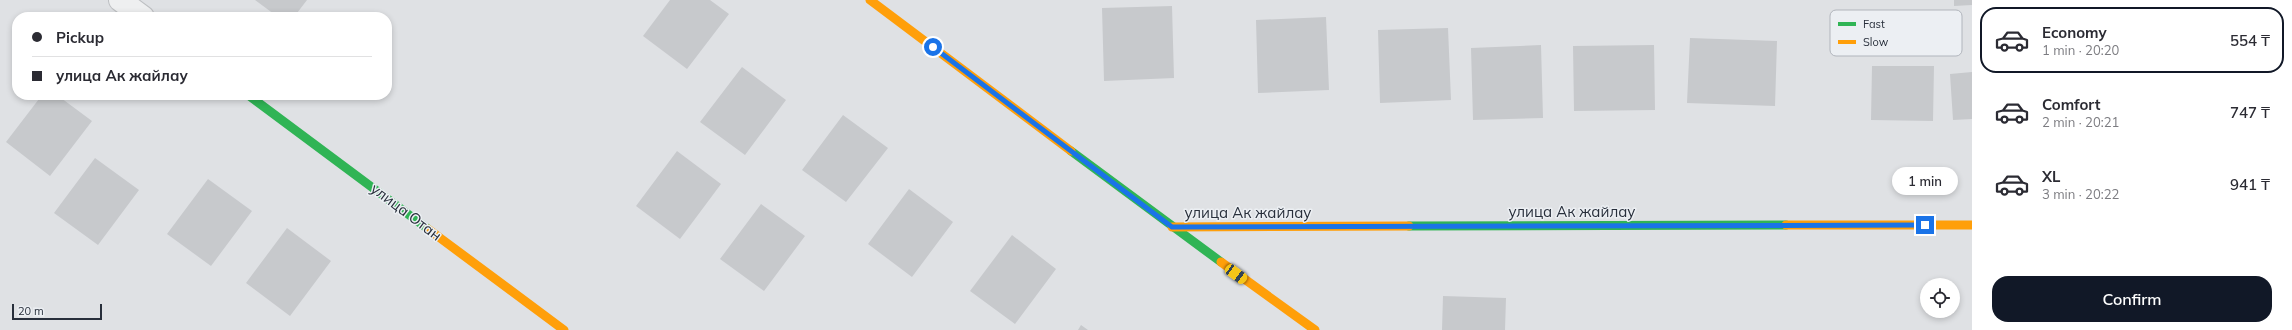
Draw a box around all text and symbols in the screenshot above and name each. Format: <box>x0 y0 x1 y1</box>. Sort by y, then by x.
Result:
legend <box>1830 10 1962 56</box>
text: Fast <box>1863 17 1885 31</box>
icon: car <box>1994 22 2030 58</box>
text: Economy <box>2042 23 2107 42</box>
text: Pickup <box>56 28 104 47</box>
text: 554 ₸ <box>2230 31 2270 50</box>
text: Slow <box>1863 35 1889 49</box>
route start <box>924 38 942 56</box>
text: 1 min · 20:20 <box>2042 42 2119 58</box>
text: улица Ак жайлау <box>56 66 188 85</box>
icon: car <box>1994 94 2030 130</box>
text: Comfort <box>2042 95 2100 114</box>
text: 747 ₸ <box>2230 103 2270 122</box>
text: 2 min · 20:21 <box>2042 114 2119 130</box>
icon: car <box>1994 166 2030 202</box>
callout: 1 min <box>1892 167 1958 195</box>
text: XL <box>2042 167 2060 186</box>
text: 1 min <box>1908 173 1942 189</box>
text: 941 ₸ <box>2230 175 2270 194</box>
street label: улица Отан <box>367 179 446 245</box>
text: 3 min · 20:22 <box>2042 186 2119 202</box>
street label: улица Ак жайлау <box>1509 202 1635 221</box>
street label: улица Ак жайлау <box>1185 203 1311 222</box>
route end <box>1916 216 1934 234</box>
car <box>1223 262 1249 286</box>
button: Confirm <box>1992 276 2272 322</box>
map controls <box>1920 278 1960 318</box>
button: locate <box>1920 278 1960 318</box>
scale bar <box>12 302 102 321</box>
text: 20 m <box>18 304 44 318</box>

